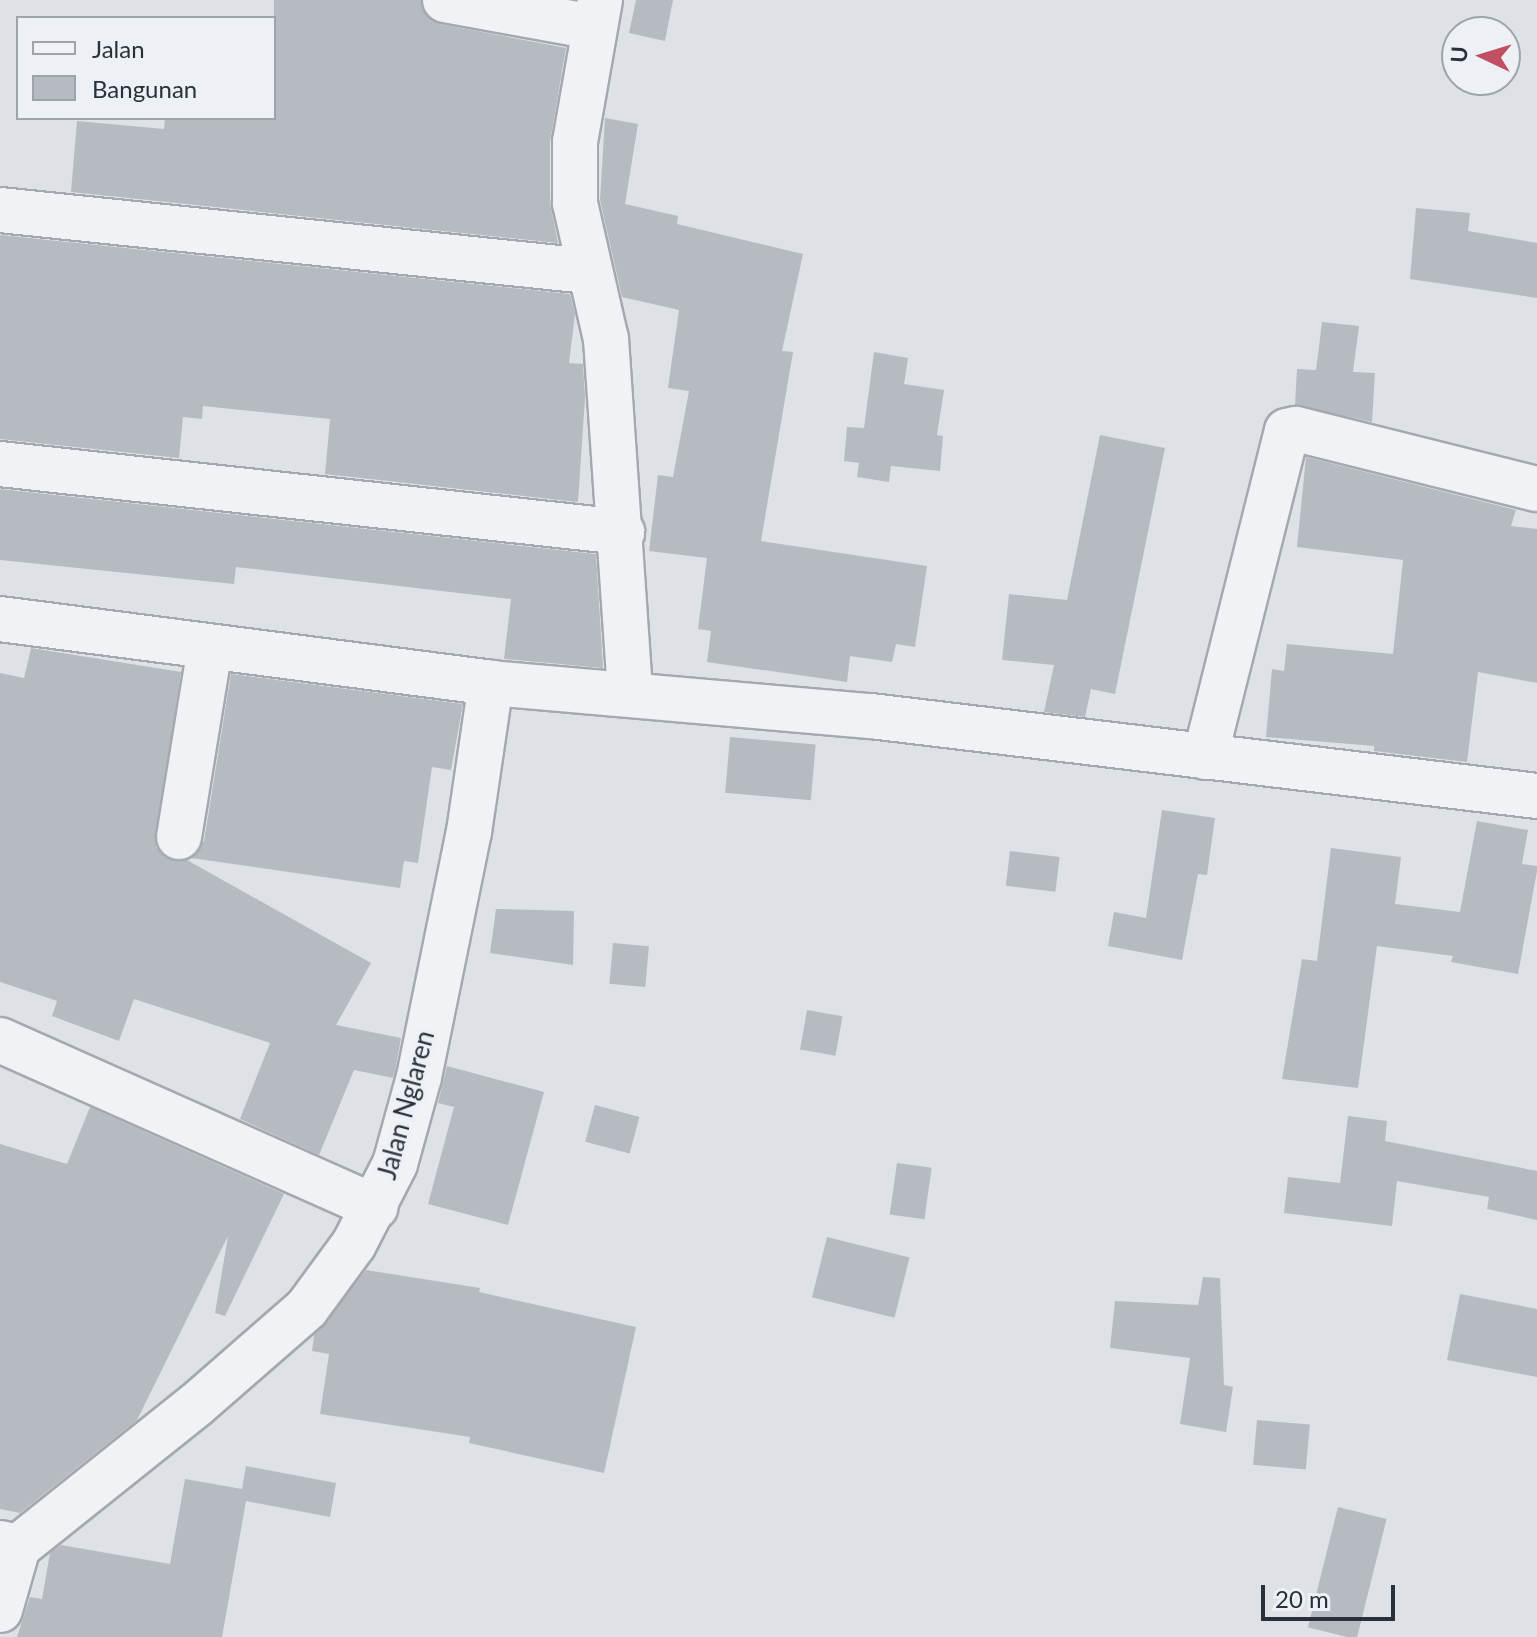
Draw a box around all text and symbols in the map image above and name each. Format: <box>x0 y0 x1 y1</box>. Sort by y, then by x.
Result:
legend <box>16 16 276 120</box>
north arrow <box>1441 16 1521 96</box>
text: Jalan <box>92 34 145 63</box>
text: U <box>1445 45 1473 64</box>
text: Bangunan <box>92 74 197 103</box>
street label: Jalan Nglaren <box>371 1027 441 1183</box>
scale bar <box>1265 1569 1399 1619</box>
text: 20 m <box>1275 1584 1329 1613</box>

